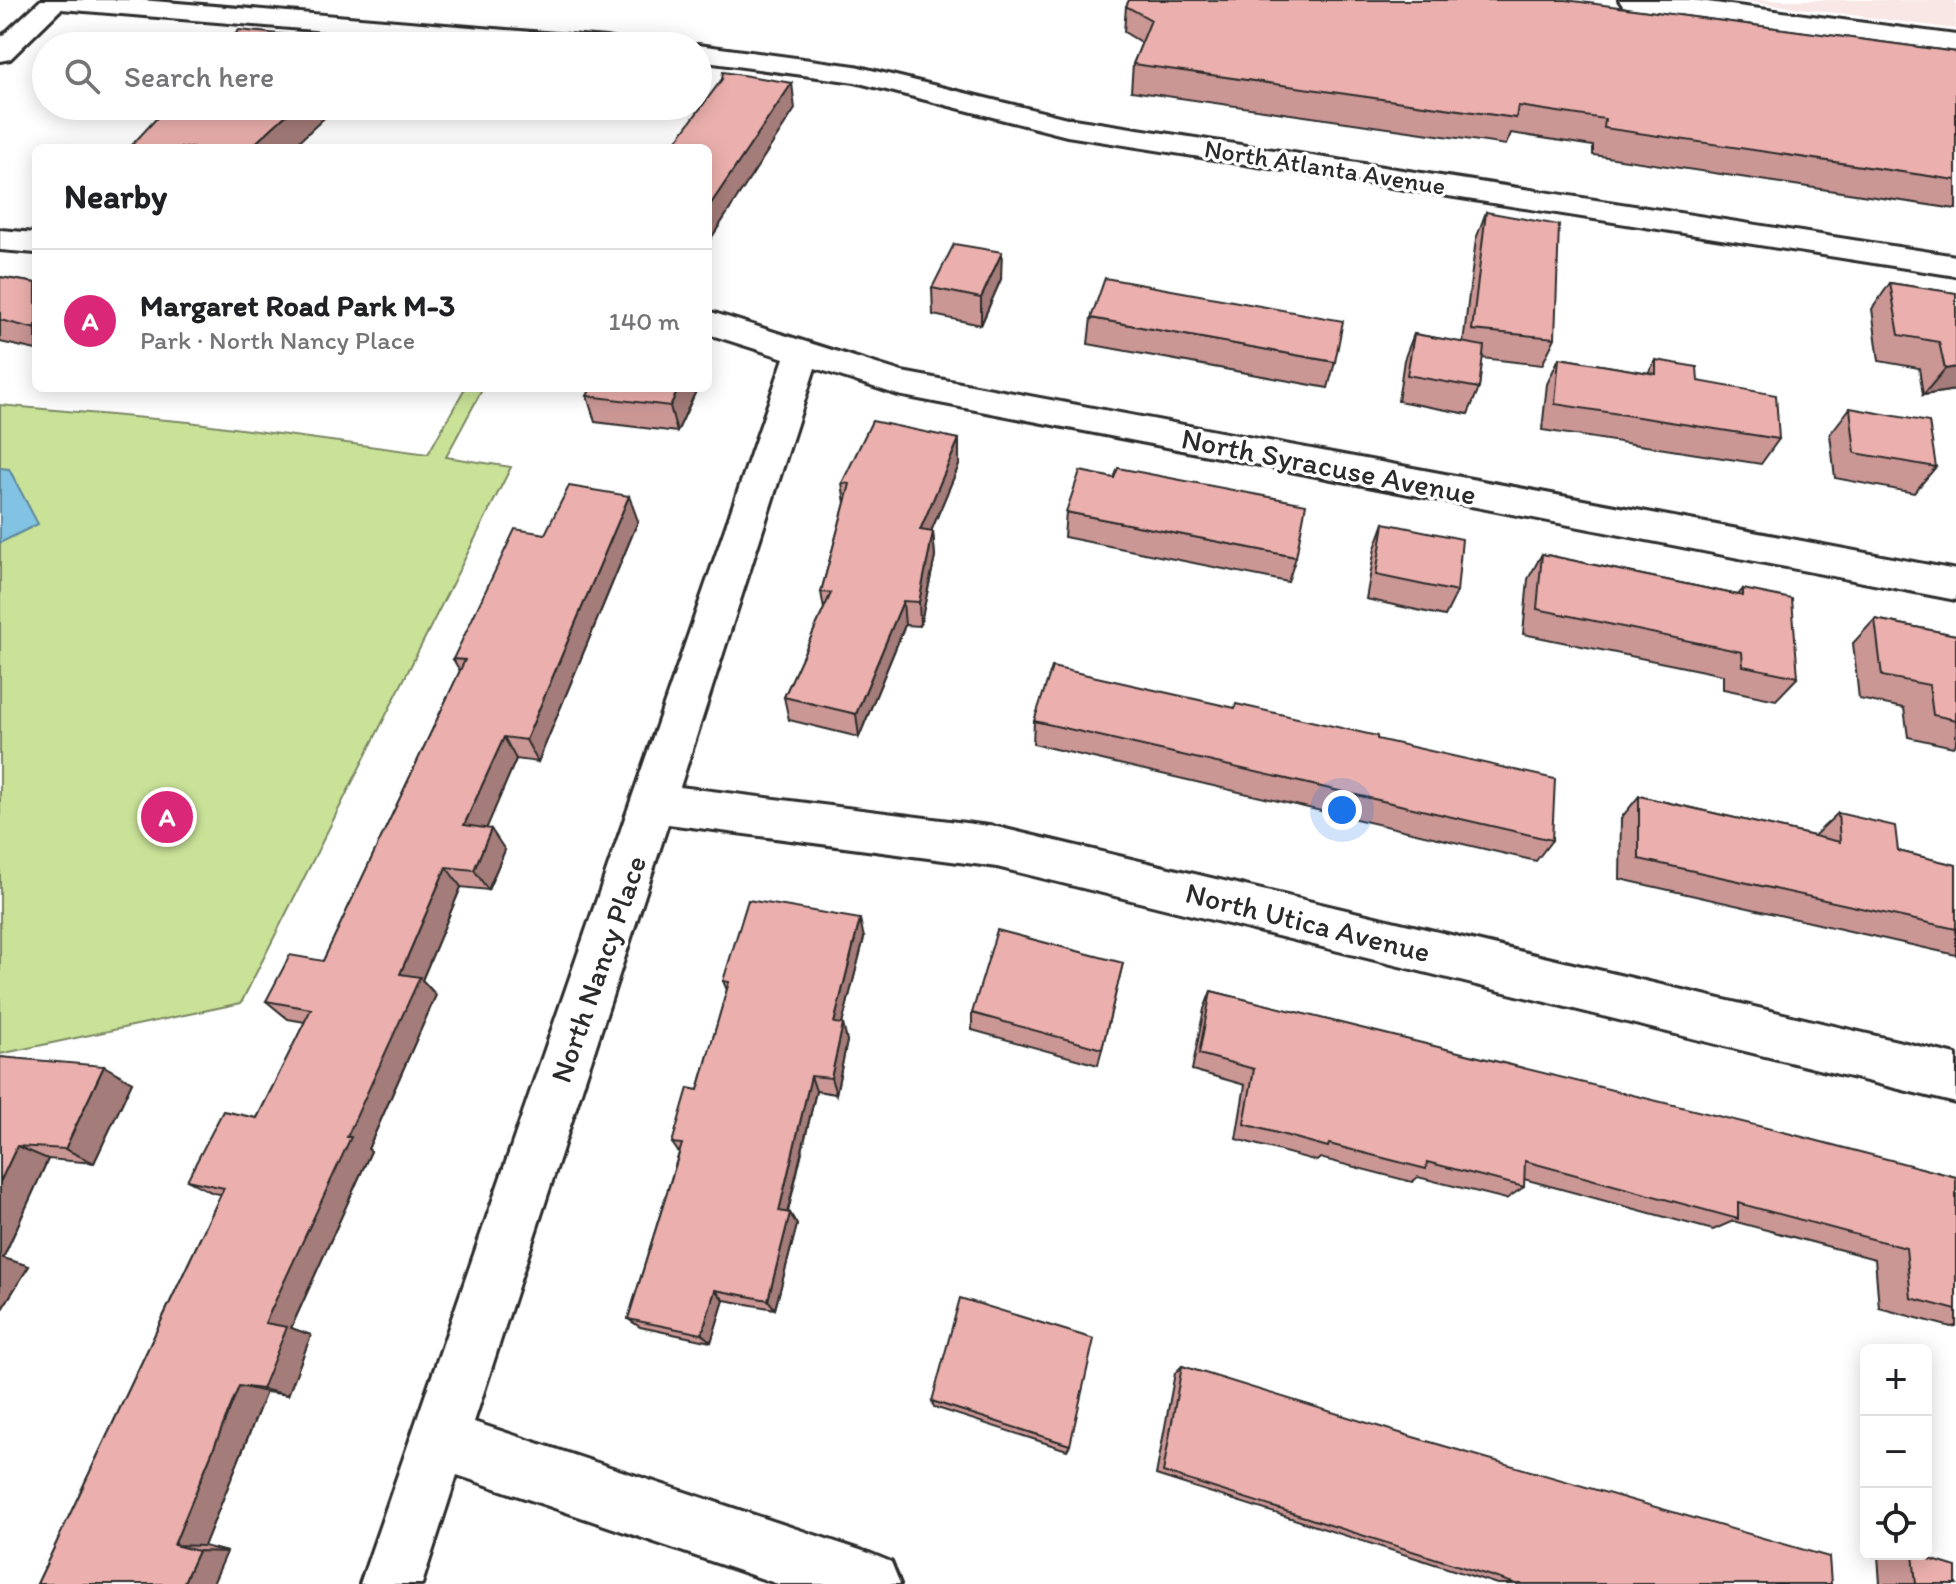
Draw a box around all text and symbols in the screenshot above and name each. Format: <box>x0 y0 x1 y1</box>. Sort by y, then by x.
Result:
search box <box>32 32 712 120</box>
icon: search <box>60 54 104 98</box>
text: Search here <box>124 58 274 95</box>
street label: North Atlanta Avenue <box>1202 132 1448 202</box>
text: Nearby <box>64 176 167 217</box>
text: Margaret Road Park M-3 <box>140 287 455 324</box>
text: A <box>82 305 98 337</box>
text: 140 m <box>609 305 680 337</box>
text: Park · North Nancy Place <box>140 324 415 356</box>
street label: North Syracuse Avenue <box>1178 419 1480 513</box>
pin: A <box>141 787 193 847</box>
your location <box>1322 790 1362 830</box>
street label: North Nancy Place <box>542 851 654 1087</box>
street label: North Utica Avenue <box>1182 874 1434 970</box>
map controls <box>1860 1344 1932 1560</box>
button: + <box>1860 1344 1932 1416</box>
button: − <box>1860 1416 1932 1488</box>
button: locate <box>1860 1488 1932 1560</box>

